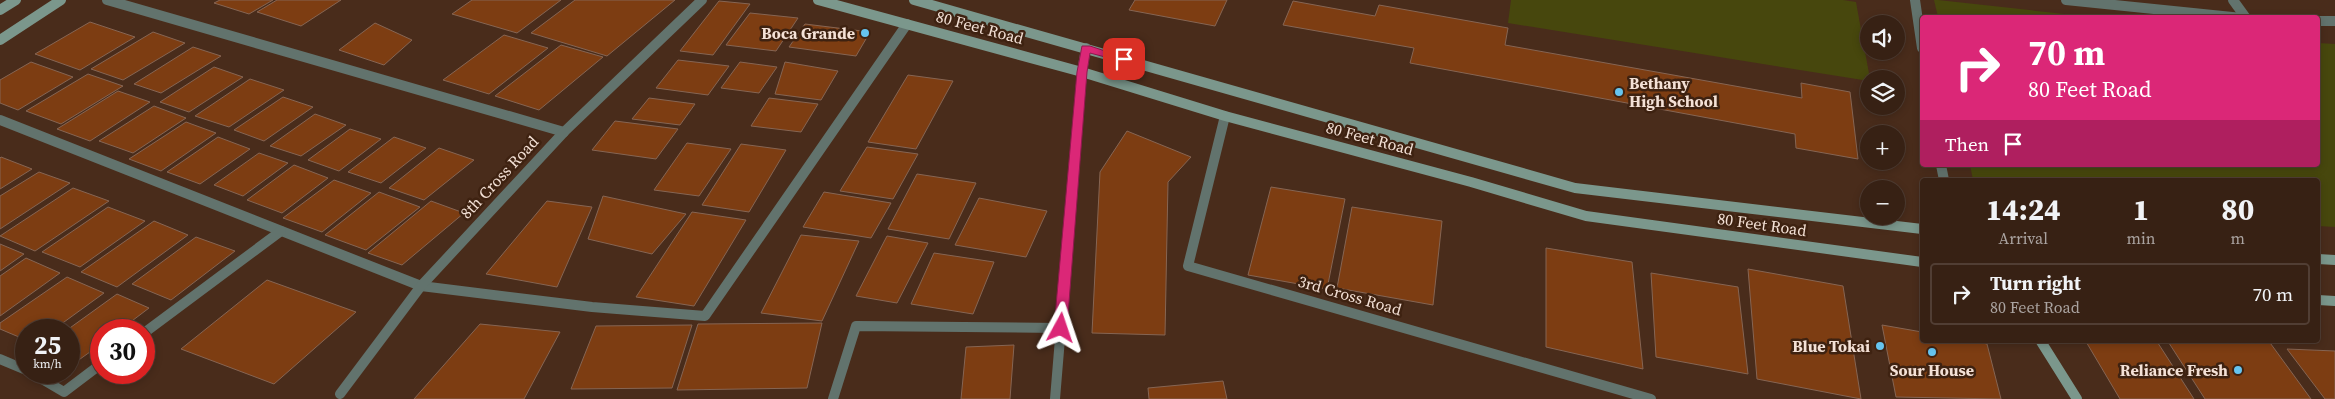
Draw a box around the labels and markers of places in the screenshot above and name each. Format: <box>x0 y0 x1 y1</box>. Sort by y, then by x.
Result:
place label: Boca Grande <box>761 22 855 44</box>
marker: Boca Grande <box>859 27 871 39</box>
pin <box>1103 38 1145 80</box>
place label: Bethany High School <box>1629 72 1718 112</box>
marker: Bethany High School <box>1613 86 1625 98</box>
place label: Blue Tokai <box>1792 335 1870 357</box>
marker: Blue Tokai <box>1874 340 1886 352</box>
marker: Sour House <box>1926 346 1938 358</box>
place label: Sour House <box>1890 359 1974 381</box>
place label: Reliance Fresh <box>2120 359 2228 381</box>
marker: Reliance Fresh <box>2232 364 2244 376</box>

